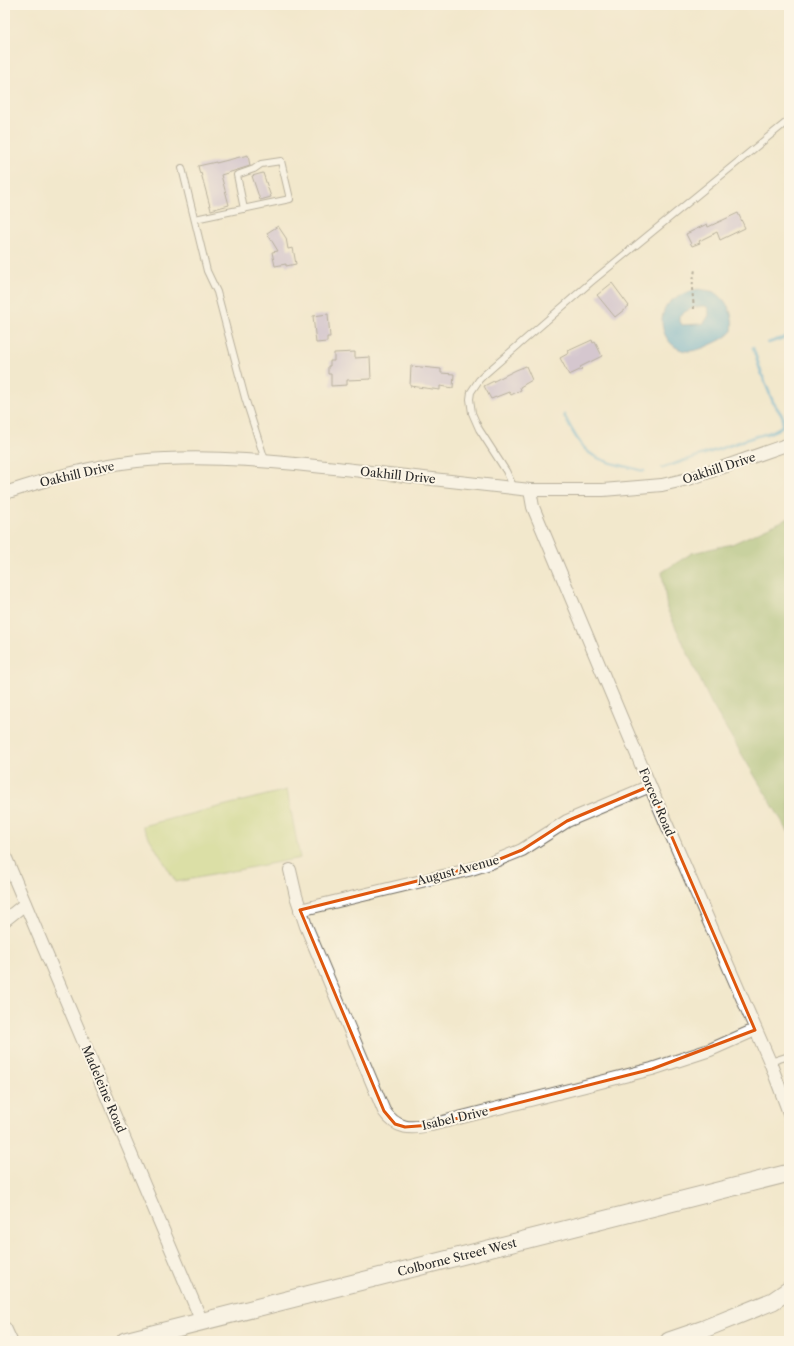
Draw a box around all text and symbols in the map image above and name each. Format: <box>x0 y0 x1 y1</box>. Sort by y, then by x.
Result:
street label: Oakhill Drive <box>681 449 758 487</box>
street label: Oakhill Drive <box>38 458 116 490</box>
street label: Oakhill Drive <box>359 464 437 486</box>
street label: Forced Road <box>636 766 678 839</box>
street label: August Avenue <box>414 852 501 888</box>
street label: Madeleine Road <box>79 1043 129 1136</box>
street label: Isabel Drive <box>420 1103 490 1133</box>
street label: Colborne Street West <box>396 1235 519 1279</box>

